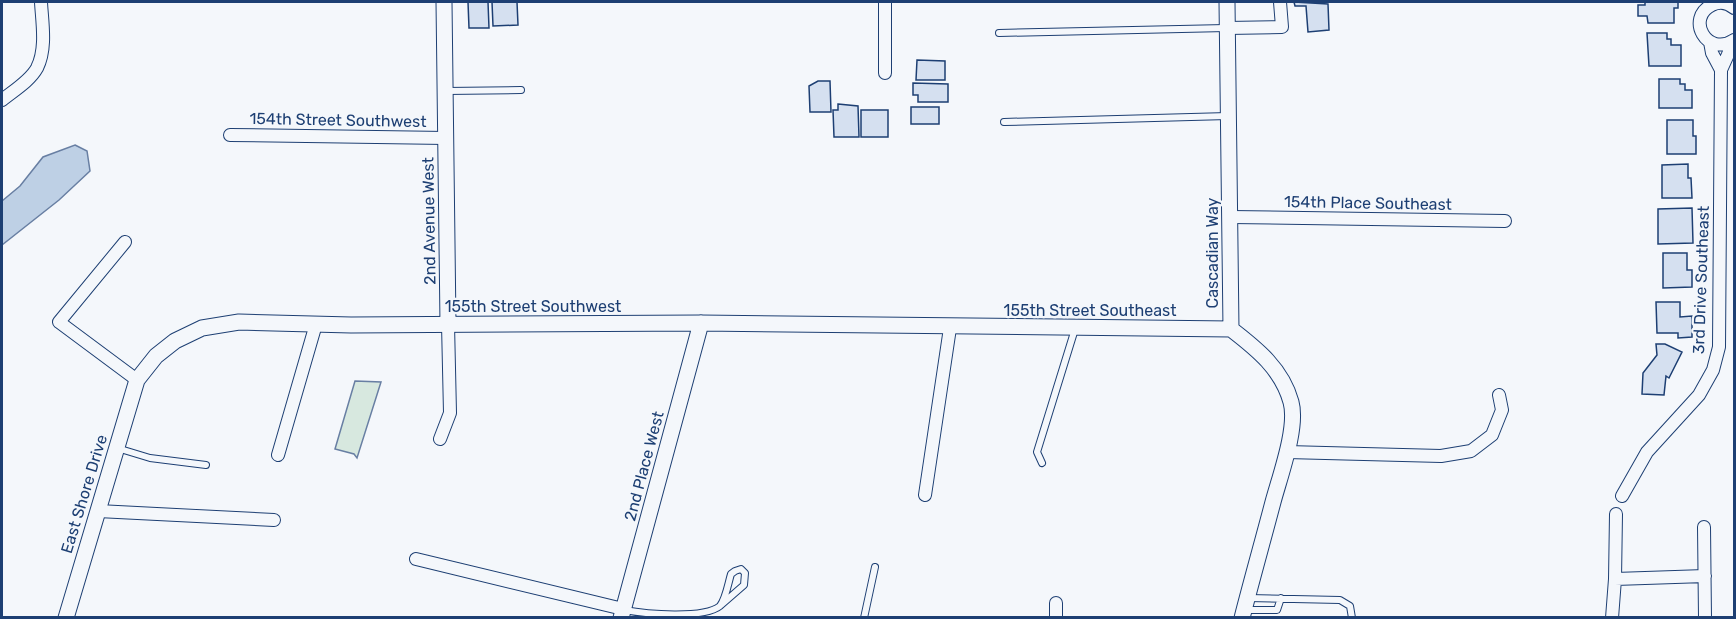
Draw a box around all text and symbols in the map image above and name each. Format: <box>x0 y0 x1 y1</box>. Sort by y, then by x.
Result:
street label: 154th Street Southwest <box>249 109 427 131</box>
street label: 2nd Avenue West <box>418 157 440 285</box>
street label: 154th Place Southeast <box>1284 192 1452 214</box>
street label: Cascadian Way <box>1203 197 1222 308</box>
street label: 3rd Drive Southeast <box>1689 206 1713 354</box>
street label: 155th Street Southwest <box>445 297 621 316</box>
street label: 155th Street Southeast <box>1004 301 1176 320</box>
street label: 2nd Place West <box>620 409 668 523</box>
street label: East Shore Drive <box>57 432 111 556</box>

